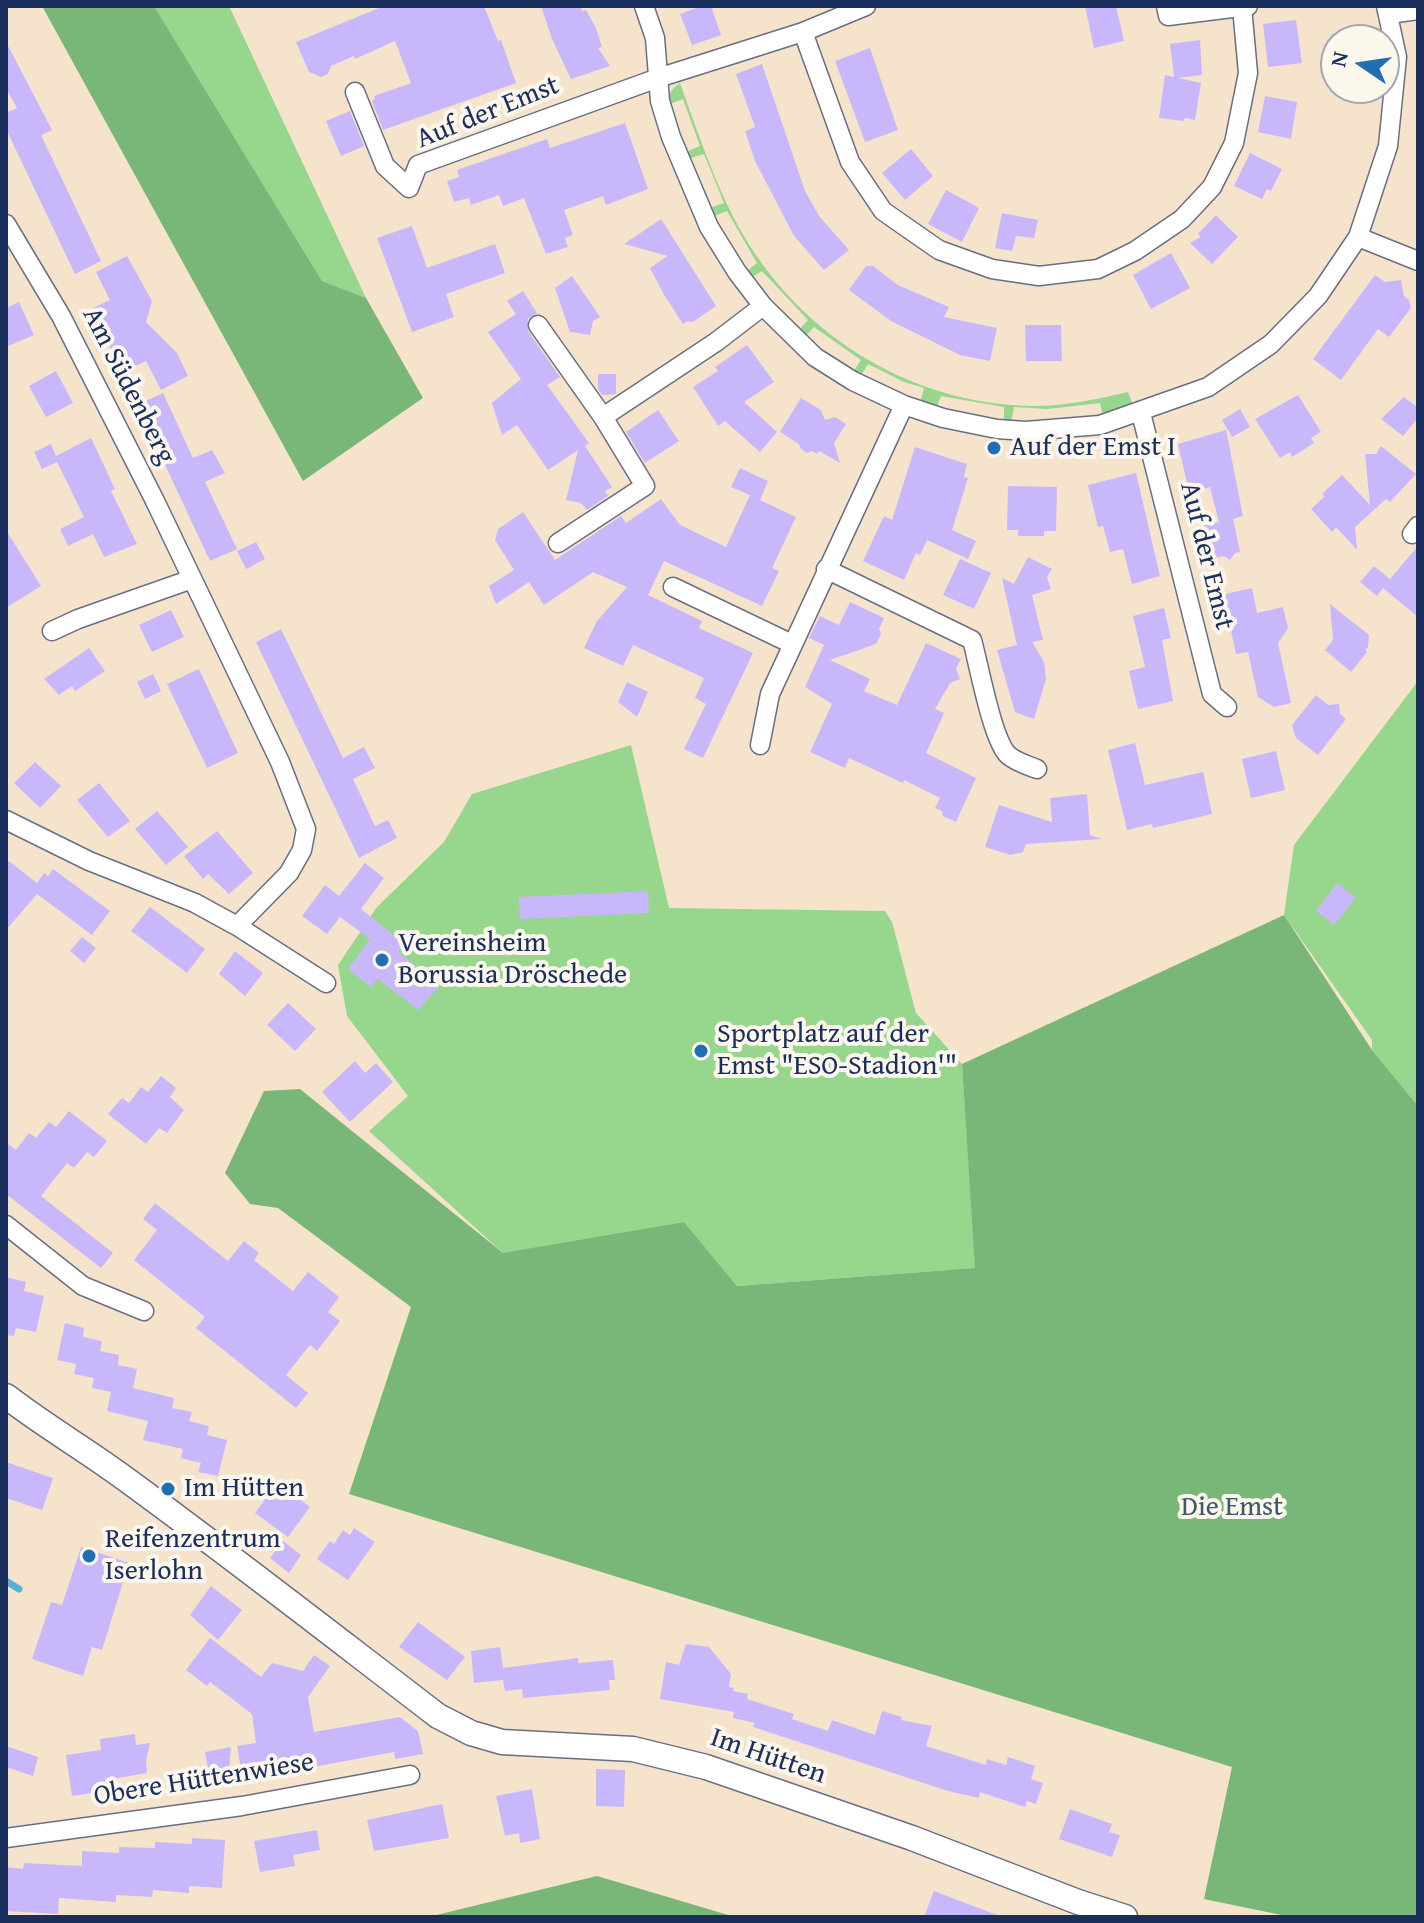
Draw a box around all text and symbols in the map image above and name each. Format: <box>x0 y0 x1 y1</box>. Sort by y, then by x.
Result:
north arrow <box>1320 24 1400 104</box>
text: N <box>1321 48 1356 70</box>
street label: Auf der Emst <box>412 69 564 157</box>
street label: Am Südenberg <box>74 302 182 470</box>
place label: Auf der Emst I <box>1010 431 1176 465</box>
marker: Auf der Emst I <box>985 439 1003 457</box>
street label: Auf der Emst <box>1171 479 1241 633</box>
place label: Vereinsheim Borussia Dröschede <box>398 927 627 993</box>
marker: Vereinsheim Borussia Dröschede <box>373 951 391 969</box>
place label: Sportplatz auf der Emst "ESO-Stadion'" <box>717 1018 957 1084</box>
marker: Sportplatz auf der Emst "ESO-Stadion'" <box>692 1042 710 1060</box>
place label: Im Hütten <box>184 1472 304 1506</box>
marker: Im Hütten <box>159 1480 177 1498</box>
park label: Die Emst <box>1181 1491 1283 1525</box>
place label: Reifenzentrum Iserlohn <box>105 1523 281 1589</box>
marker: Reifenzentrum Iserlohn <box>80 1547 98 1565</box>
street label: Im Hütten <box>706 1722 830 1792</box>
street label: Obere Hüttenwiese <box>91 1746 317 1814</box>

